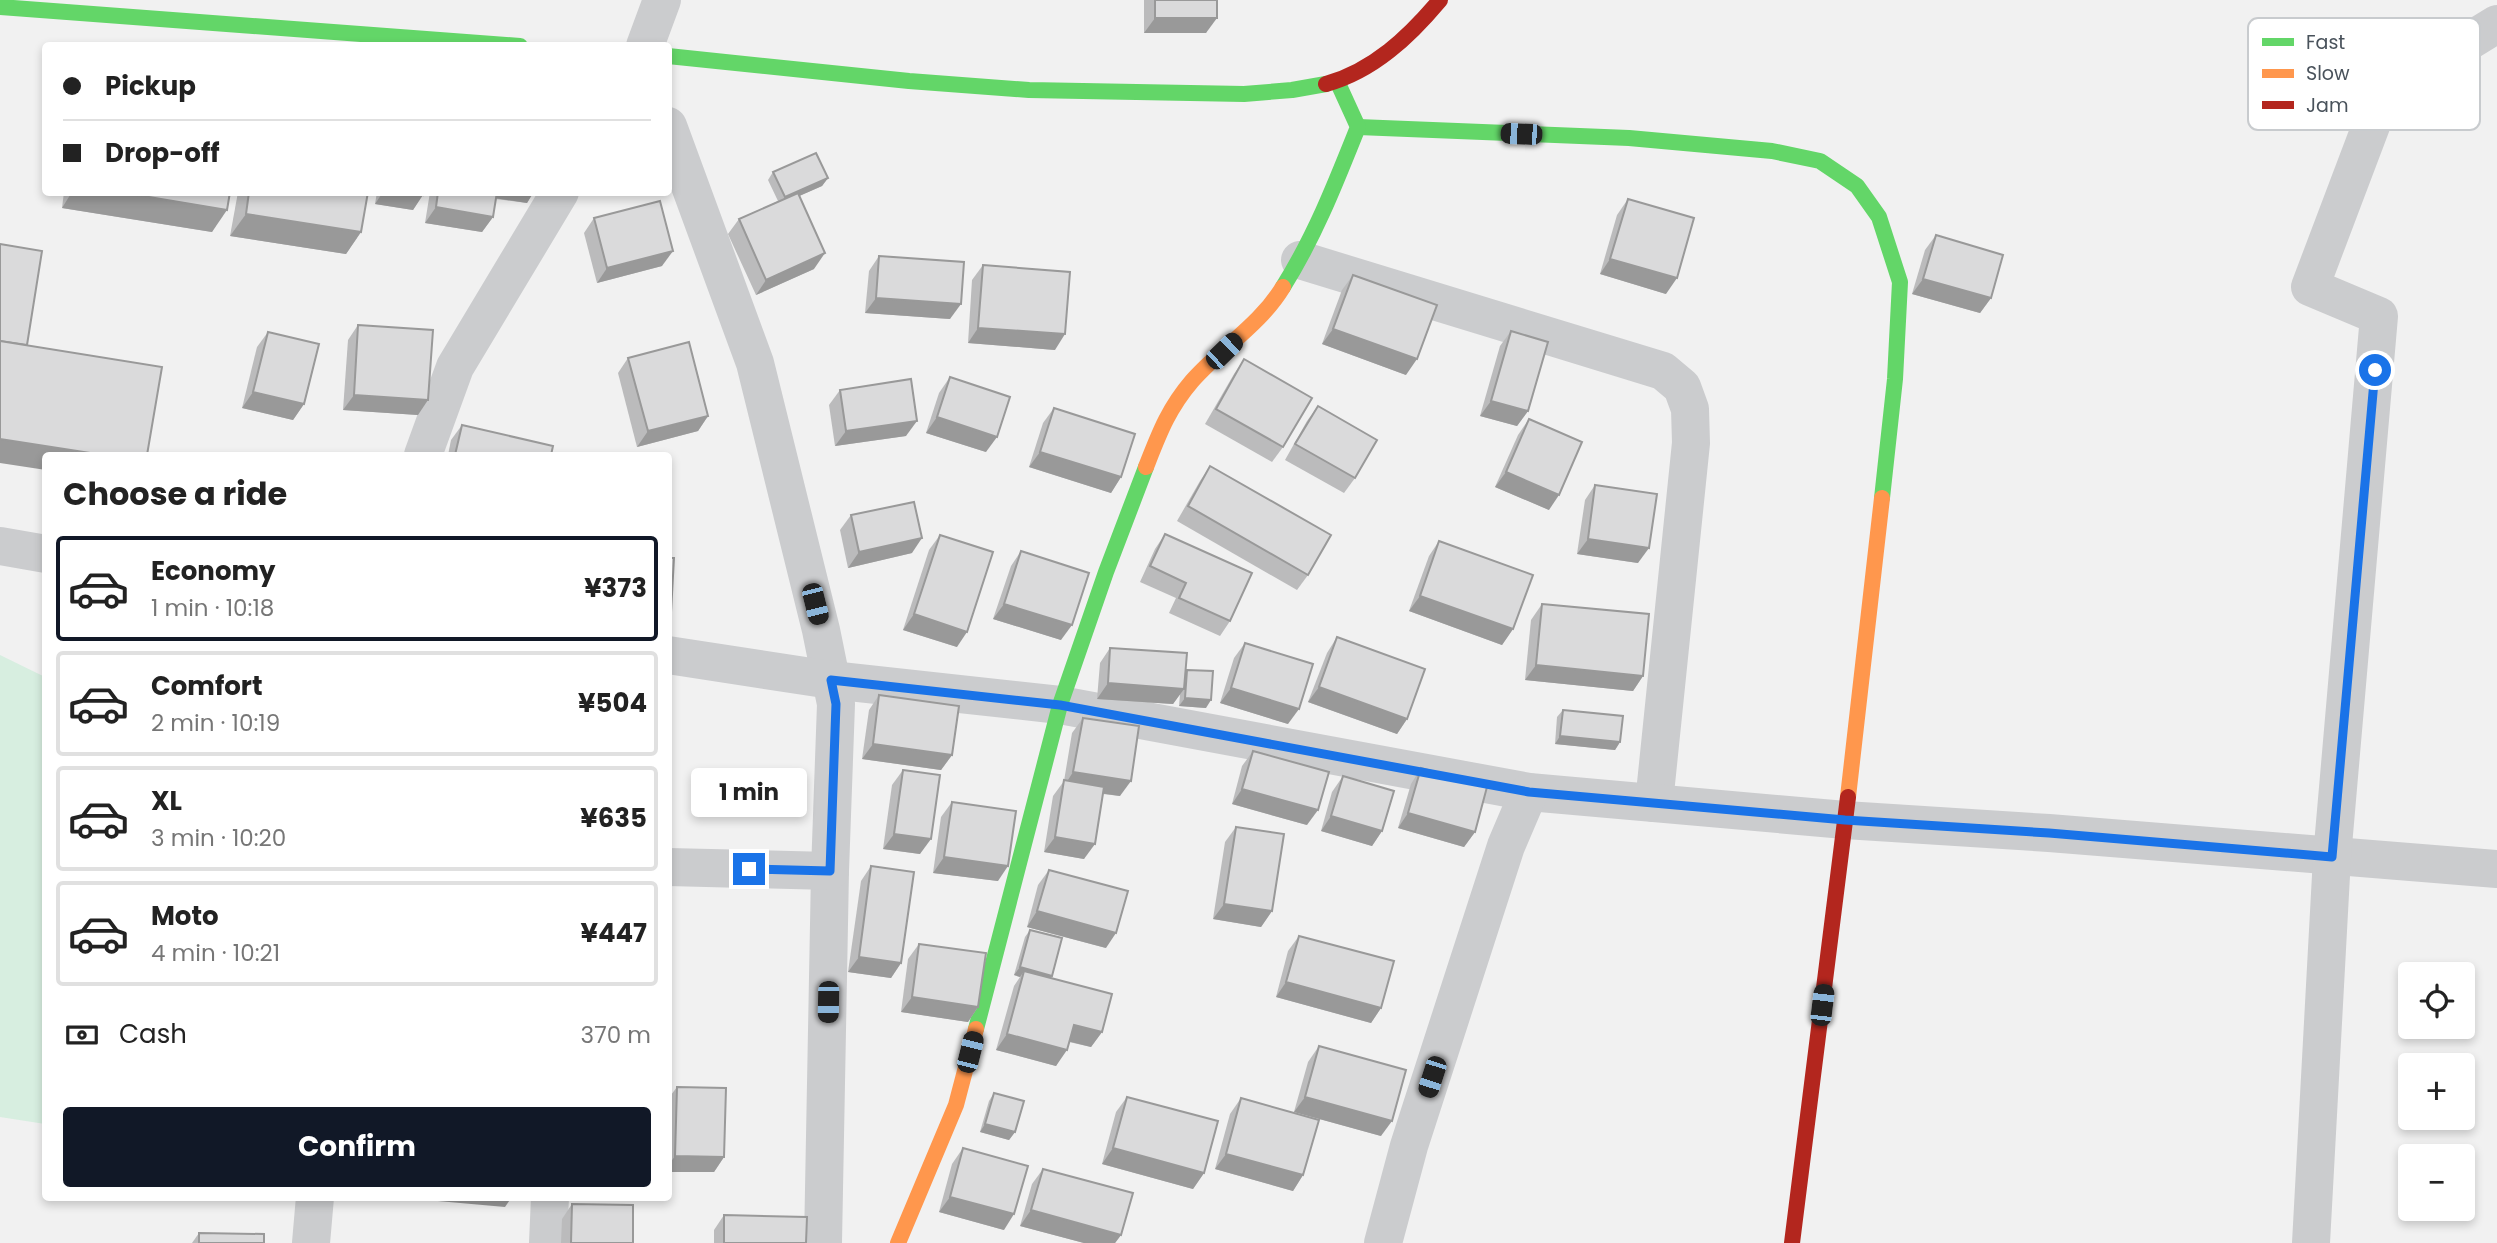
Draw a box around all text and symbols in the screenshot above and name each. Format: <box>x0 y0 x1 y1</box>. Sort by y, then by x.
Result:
legend <box>2248 18 2480 130</box>
text: Fast <box>2306 29 2345 56</box>
text: Slow <box>2306 60 2350 87</box>
text: Pickup <box>105 68 196 104</box>
text: Jam <box>2306 92 2348 119</box>
car <box>1500 123 1543 145</box>
text: Drop-off <box>105 135 220 171</box>
car <box>1202 329 1247 373</box>
route start <box>2359 354 2391 386</box>
text: Choose a ride <box>63 471 287 516</box>
text: Economy <box>151 553 275 589</box>
icon: car <box>67 557 130 620</box>
text: ¥373 <box>584 570 647 606</box>
car <box>800 581 831 627</box>
text: 1 min · 10:18 <box>151 592 274 624</box>
text: Comfort <box>151 668 263 704</box>
icon: car <box>67 672 130 735</box>
text: ¥504 <box>578 685 647 721</box>
text: 2 min · 10:19 <box>151 707 280 739</box>
callout: 1 min <box>691 768 807 816</box>
text: 1 min <box>719 776 779 808</box>
text: XL <box>151 783 182 819</box>
icon: car <box>67 787 130 850</box>
text: ¥635 <box>580 800 647 836</box>
text: 3 min · 10:20 <box>151 822 286 854</box>
route end <box>733 853 765 885</box>
text: Moto <box>151 898 219 934</box>
icon: car <box>67 902 130 965</box>
text: ¥447 <box>580 915 647 951</box>
text: 4 min · 10:21 <box>151 937 280 969</box>
map controls <box>2398 962 2475 1221</box>
button: locate <box>2398 962 2475 1039</box>
car <box>818 981 839 1023</box>
car <box>1810 983 1835 1027</box>
icon: cash <box>63 1016 101 1054</box>
text: Cash <box>119 1016 187 1052</box>
text: 370 m <box>581 1019 651 1051</box>
car <box>955 1029 986 1075</box>
button: + <box>2398 1053 2475 1130</box>
car <box>1416 1054 1449 1100</box>
button: Confirm <box>63 1107 651 1187</box>
button: − <box>2398 1144 2475 1221</box>

